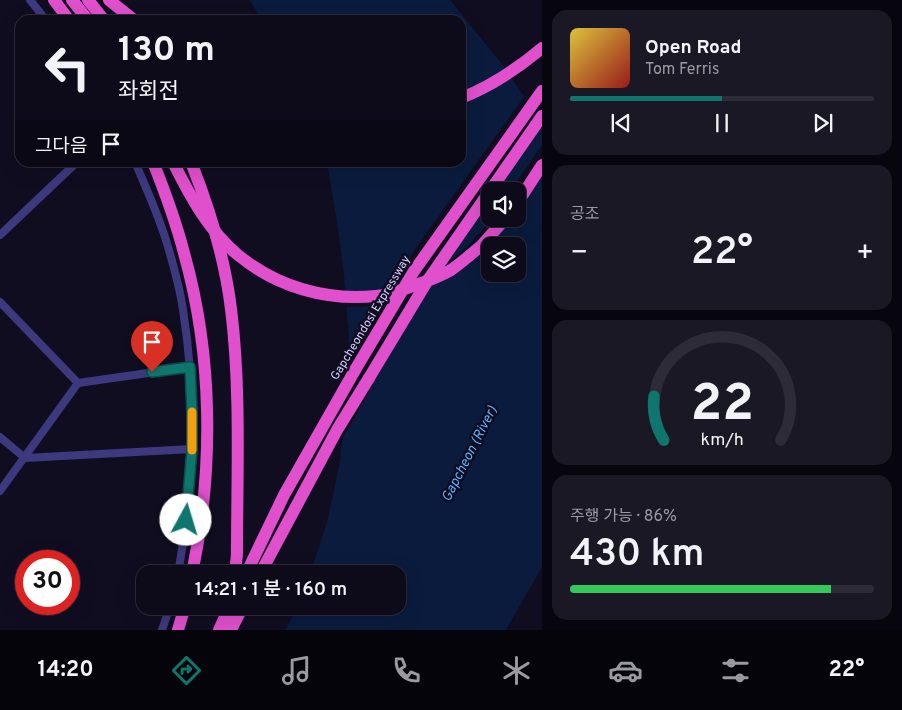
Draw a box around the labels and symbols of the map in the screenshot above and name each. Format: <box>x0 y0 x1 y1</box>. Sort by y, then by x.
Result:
street label: Gapcheondosi Expressway <box>327 253 415 383</box>
pin <box>131 321 173 372</box>
water label: Gapcheon (River) <box>439 403 502 505</box>
position arrow <box>159 493 211 545</box>
speed limit sign: 30 <box>15 550 80 615</box>

